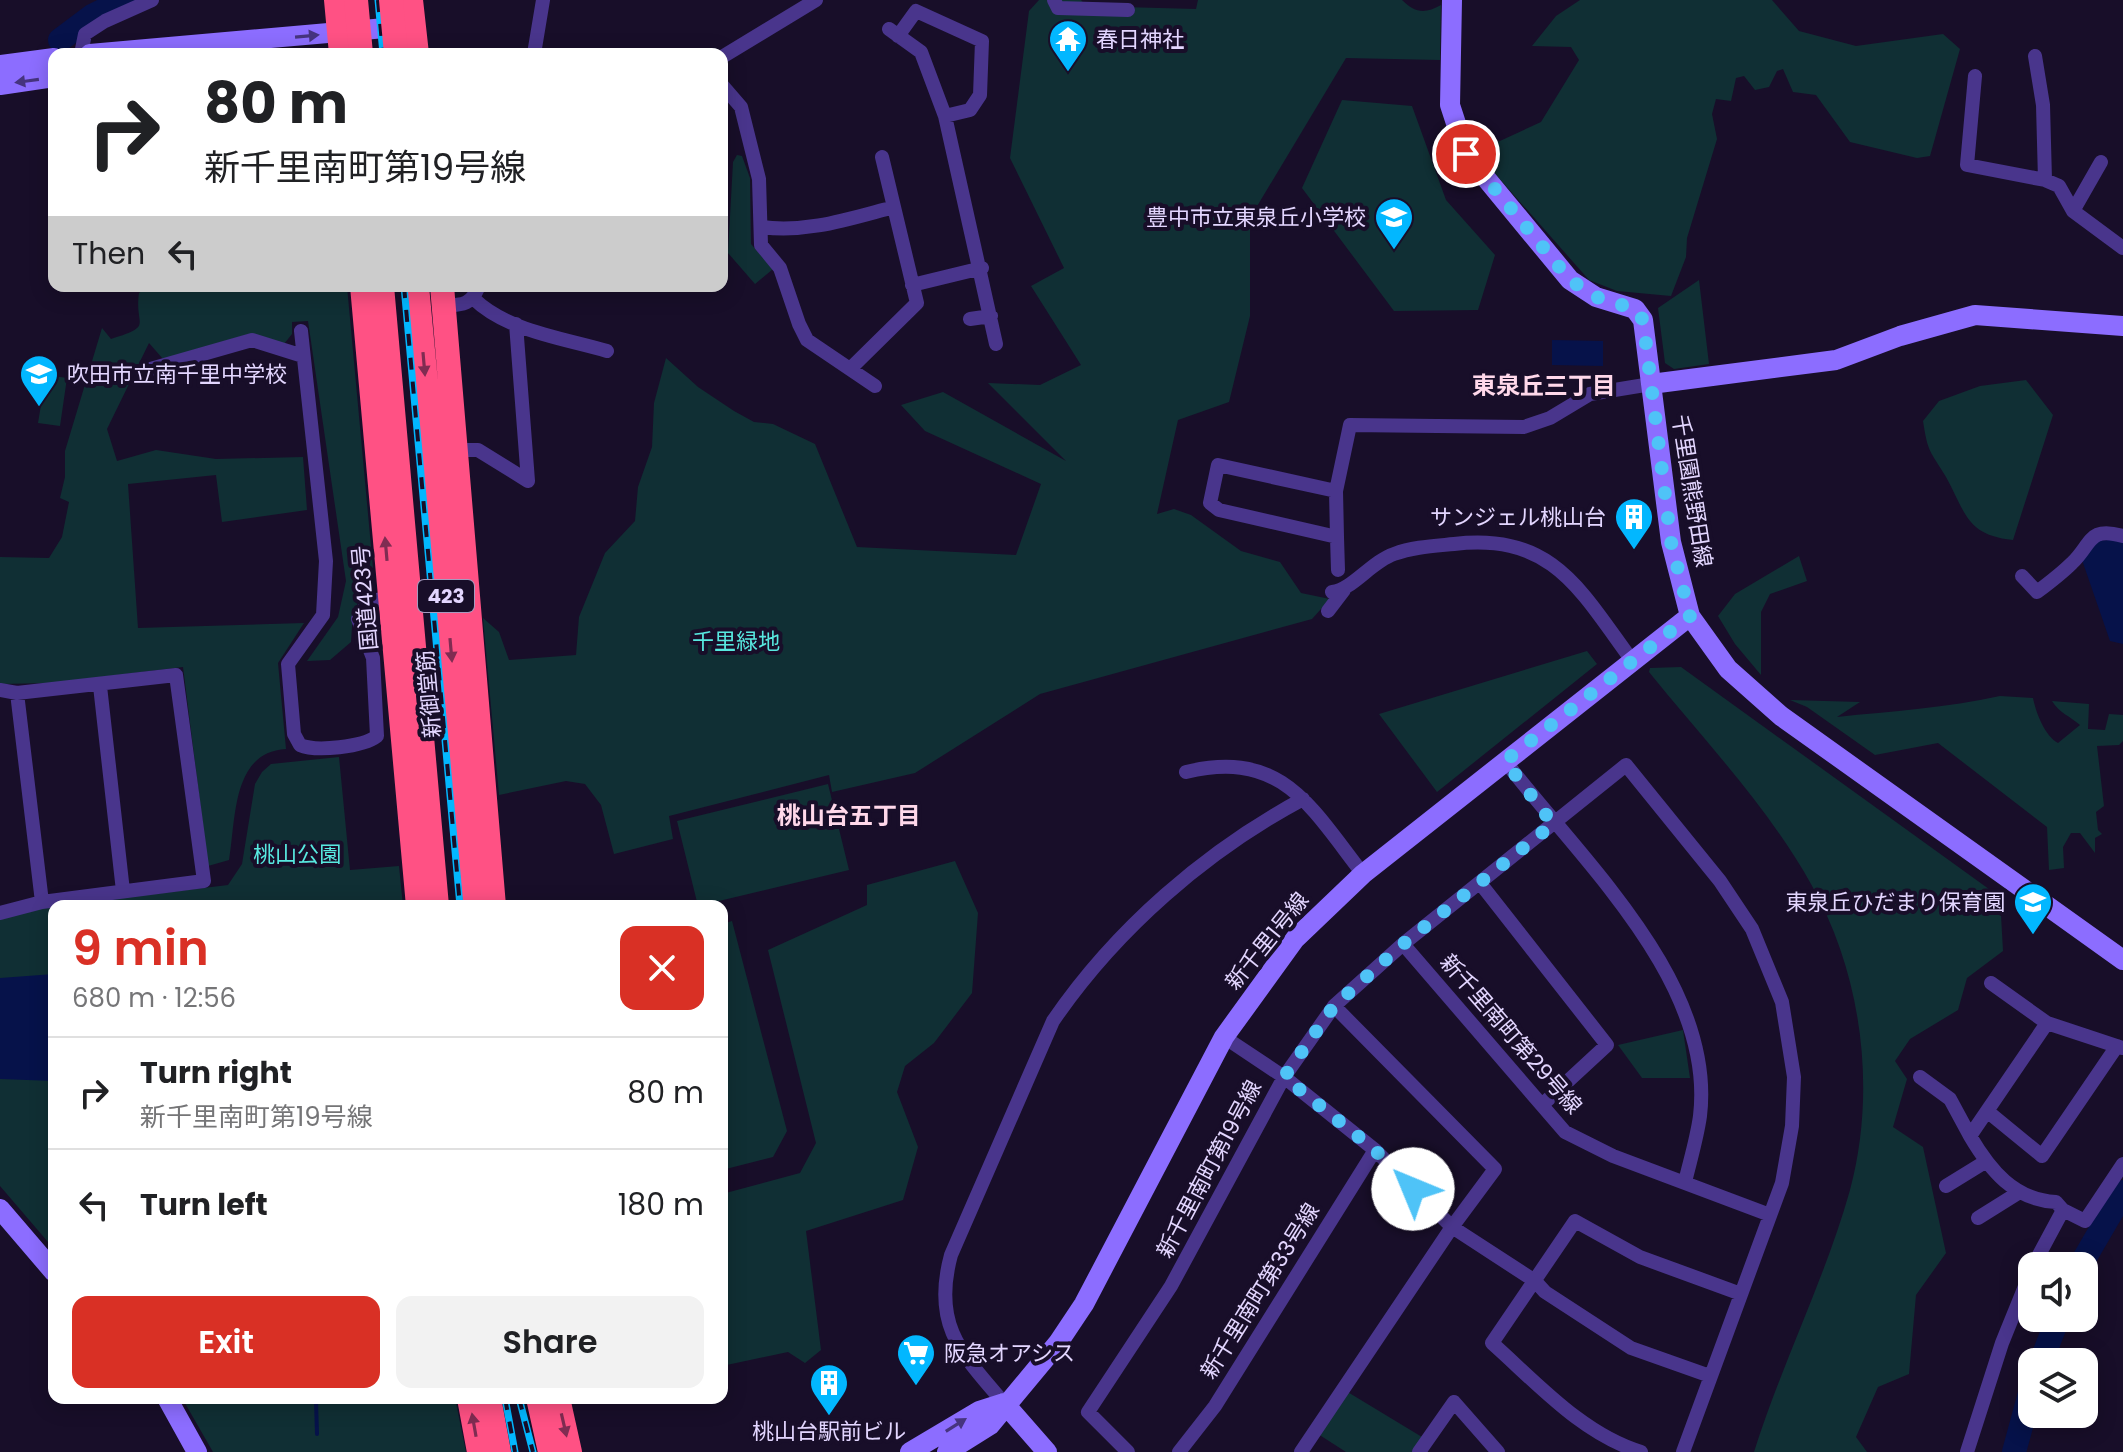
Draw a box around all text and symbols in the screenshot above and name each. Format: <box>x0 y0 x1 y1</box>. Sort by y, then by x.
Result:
temple icon: 春日神社 <box>1047 18 1089 73</box>
place label: 春日神社 <box>1096 24 1184 55</box>
one-way arrow <box>295 29 320 42</box>
text: 80 m <box>204 64 348 143</box>
one-way arrow <box>14 75 39 88</box>
icon: right <box>72 80 176 184</box>
pin <box>1432 120 1500 188</box>
icon: arrive <box>1444 132 1488 176</box>
text: 新千里南町第19号線 <box>204 142 526 193</box>
school or university icon: 豊中市立東泉丘小学校 <box>1373 196 1415 251</box>
place label: 豊中市立東泉丘小学校 <box>1146 202 1366 233</box>
text: Then <box>72 232 145 275</box>
icon: left <box>161 232 205 276</box>
one-way arrow <box>418 352 431 377</box>
school or university icon: 吹田市立南千里中学校 <box>18 353 60 408</box>
place label: 吹田市立南千里中学校 <box>67 359 287 390</box>
district label: 東泉丘三丁目 <box>1472 369 1616 402</box>
street label: 千里園熊野田線 <box>1665 413 1719 569</box>
building icon: サンジェル桃山台 <box>1613 496 1655 551</box>
place label: サンジェル桃山台 <box>1430 502 1606 533</box>
one-way arrow <box>380 536 393 561</box>
street label: 国道423号 <box>345 544 385 652</box>
road number: 423 <box>418 580 474 612</box>
park label: 千里緑地 <box>692 626 780 657</box>
one-way arrow <box>445 638 458 663</box>
street label: 新御堂筋 <box>410 649 448 739</box>
district label: 桃山台五丁目 <box>777 799 921 832</box>
park label: 桃山公園 <box>253 839 341 870</box>
school or university icon: 東泉丘ひだまり保育園 <box>2012 881 2054 936</box>
street label: 新千里1号線 <box>1218 886 1316 996</box>
place label: 東泉丘ひだまり保育園 <box>1785 887 2005 918</box>
text: 9 min <box>72 915 209 982</box>
button: close <box>620 926 704 1010</box>
street label: 新千里南町第29号線 <box>1433 947 1589 1121</box>
text: 680 m · 12:56 <box>72 980 236 1016</box>
text: Turn right <box>140 1051 292 1094</box>
icon: right <box>72 1071 116 1115</box>
text: 80 m <box>627 1071 704 1114</box>
street label: 新千里南町第19号線 <box>1149 1075 1269 1263</box>
text: 新千里南町第19号線 <box>140 1099 373 1135</box>
position arrow <box>1371 1147 1455 1231</box>
icon: left <box>72 1183 116 1227</box>
text: Turn left <box>140 1183 268 1226</box>
text: 180 m <box>618 1183 704 1226</box>
street label: 新千里南町第33号線 <box>1193 1197 1327 1385</box>
map controls <box>2018 1252 2098 1428</box>
button: sound <box>2018 1252 2098 1332</box>
button: Exit <box>72 1296 380 1388</box>
button: Share <box>396 1296 704 1388</box>
supermarket icon: 阪急オアシス <box>895 1332 937 1387</box>
place label: 阪急オアシス <box>944 1338 1075 1369</box>
button: layers <box>2018 1348 2098 1428</box>
building icon: 桃山台駅前ビル <box>808 1362 850 1417</box>
one-way arrow <box>467 1412 479 1437</box>
one-way arrow <box>558 1413 571 1438</box>
place label: 桃山台駅前ビル <box>752 1416 906 1447</box>
one-way arrow <box>945 1419 967 1433</box>

